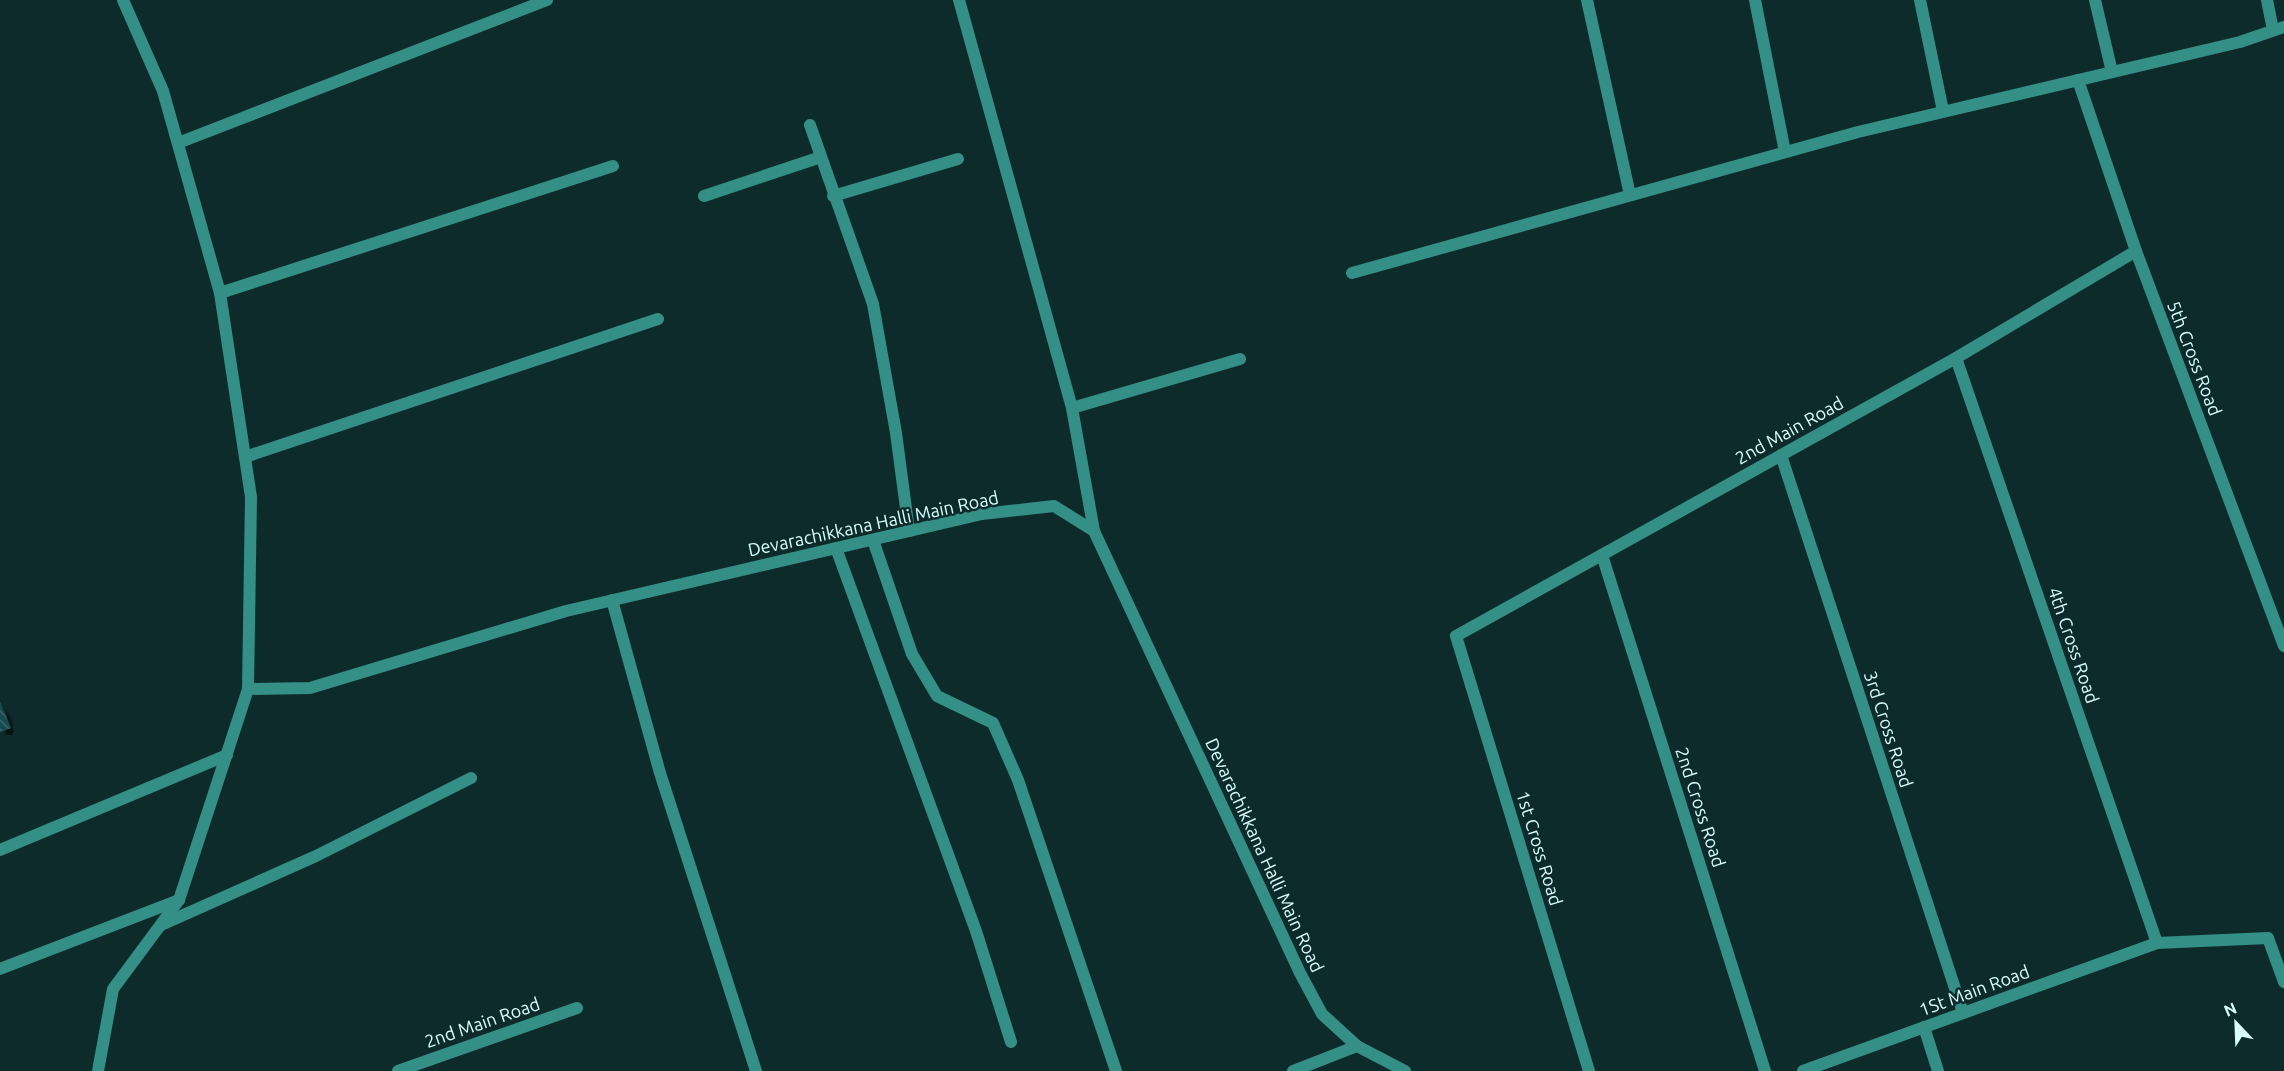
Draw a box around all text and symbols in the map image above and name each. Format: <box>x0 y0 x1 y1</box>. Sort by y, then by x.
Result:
street label: 5th Cross Road <box>2164 298 2226 418</box>
street label: 2nd Main Road <box>1732 392 1846 468</box>
street label: Devarachikkana Halli Main Road <box>746 487 1000 559</box>
street label: 4th Cross Road <box>2045 584 2103 706</box>
street label: 3rd Cross Road <box>1861 668 1917 790</box>
street label: Devarachikkana Halli Main Road <box>1202 735 1328 975</box>
street label: 2nd Cross Road <box>1672 745 1730 869</box>
street label: 1st Cross Road <box>1513 788 1567 908</box>
street label: 1St Main Road <box>1916 961 2032 1019</box>
street label: 2nd Main Road <box>422 993 542 1051</box>
north arrow <box>2206 993 2266 1053</box>
text: N <box>2221 999 2239 1020</box>

